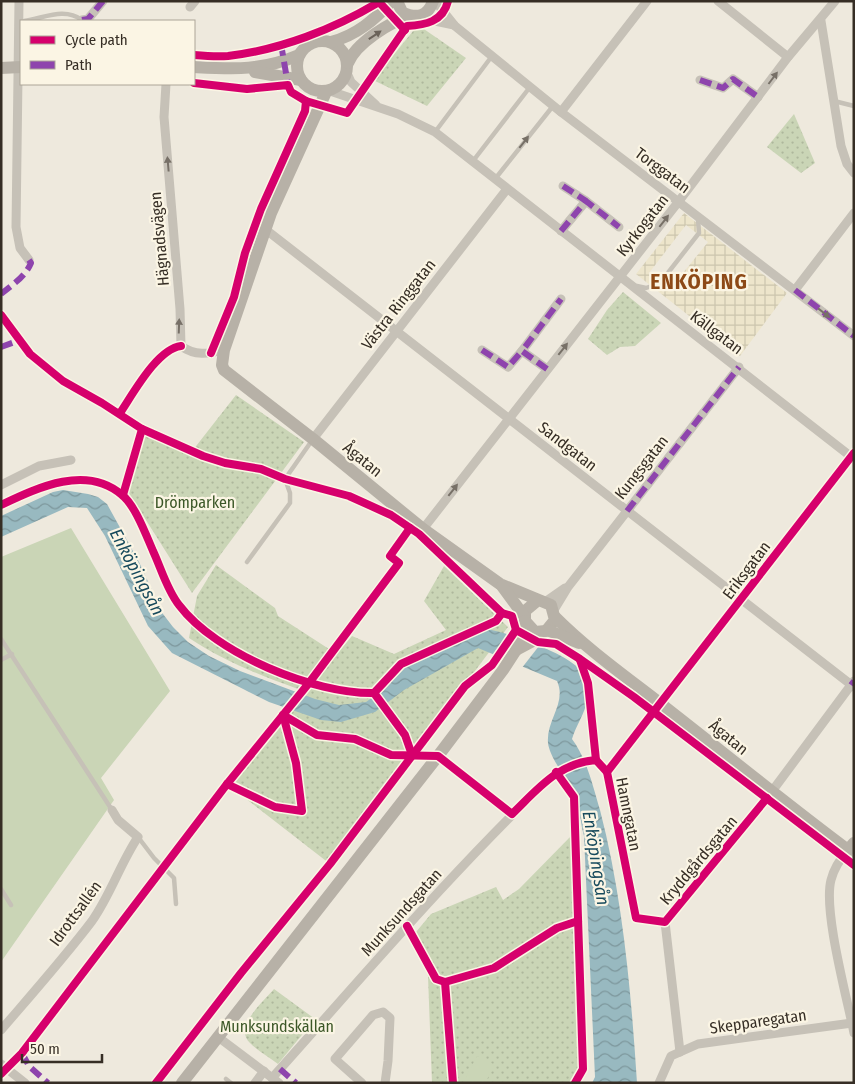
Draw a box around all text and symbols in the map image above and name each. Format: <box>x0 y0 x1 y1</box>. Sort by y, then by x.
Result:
legend <box>20 20 195 85</box>
one-way arrow <box>368 30 382 40</box>
text: Cycle path <box>65 31 128 49</box>
text: Path <box>65 56 92 74</box>
one-way arrow <box>768 71 778 85</box>
one-way arrow <box>518 136 529 149</box>
street label: Torggatan <box>631 143 694 197</box>
one-way arrow <box>164 155 172 171</box>
street label: Hägnadsvägen <box>146 191 173 287</box>
street label: Kyrkogatan <box>612 191 672 260</box>
one-way arrow <box>658 215 669 228</box>
street label: Västra Ringgatan <box>357 255 439 353</box>
district label: ENKÖPING <box>650 268 748 295</box>
street label: Källgatan <box>687 306 747 358</box>
one-way arrow <box>817 308 830 319</box>
one-way arrow <box>176 317 184 333</box>
one-way arrow <box>558 343 569 356</box>
street label: Sandgatan <box>535 418 601 475</box>
street label: Kungsgatan <box>611 432 672 503</box>
street label: Ågatan <box>339 437 387 481</box>
one-way arrow <box>447 484 458 497</box>
park label: Drömparken <box>155 493 235 512</box>
water label: Enköpingsån <box>105 525 169 619</box>
street label: Eriksgatan <box>718 538 774 603</box>
street label: Ågatan <box>705 715 753 759</box>
street label: Hamngatan <box>612 776 645 853</box>
water label: Enköpingsån <box>578 809 614 907</box>
street label: Kryddgårdsgatan <box>656 812 741 909</box>
street label: Munksundsgatan <box>357 865 446 960</box>
street label: Idrottsallén <box>45 877 105 950</box>
street label: Skepparegatan <box>709 1005 808 1038</box>
park label: Munksundskällan <box>220 1017 334 1036</box>
scale bar <box>22 1032 102 1064</box>
text: 50 m <box>30 1040 60 1058</box>

